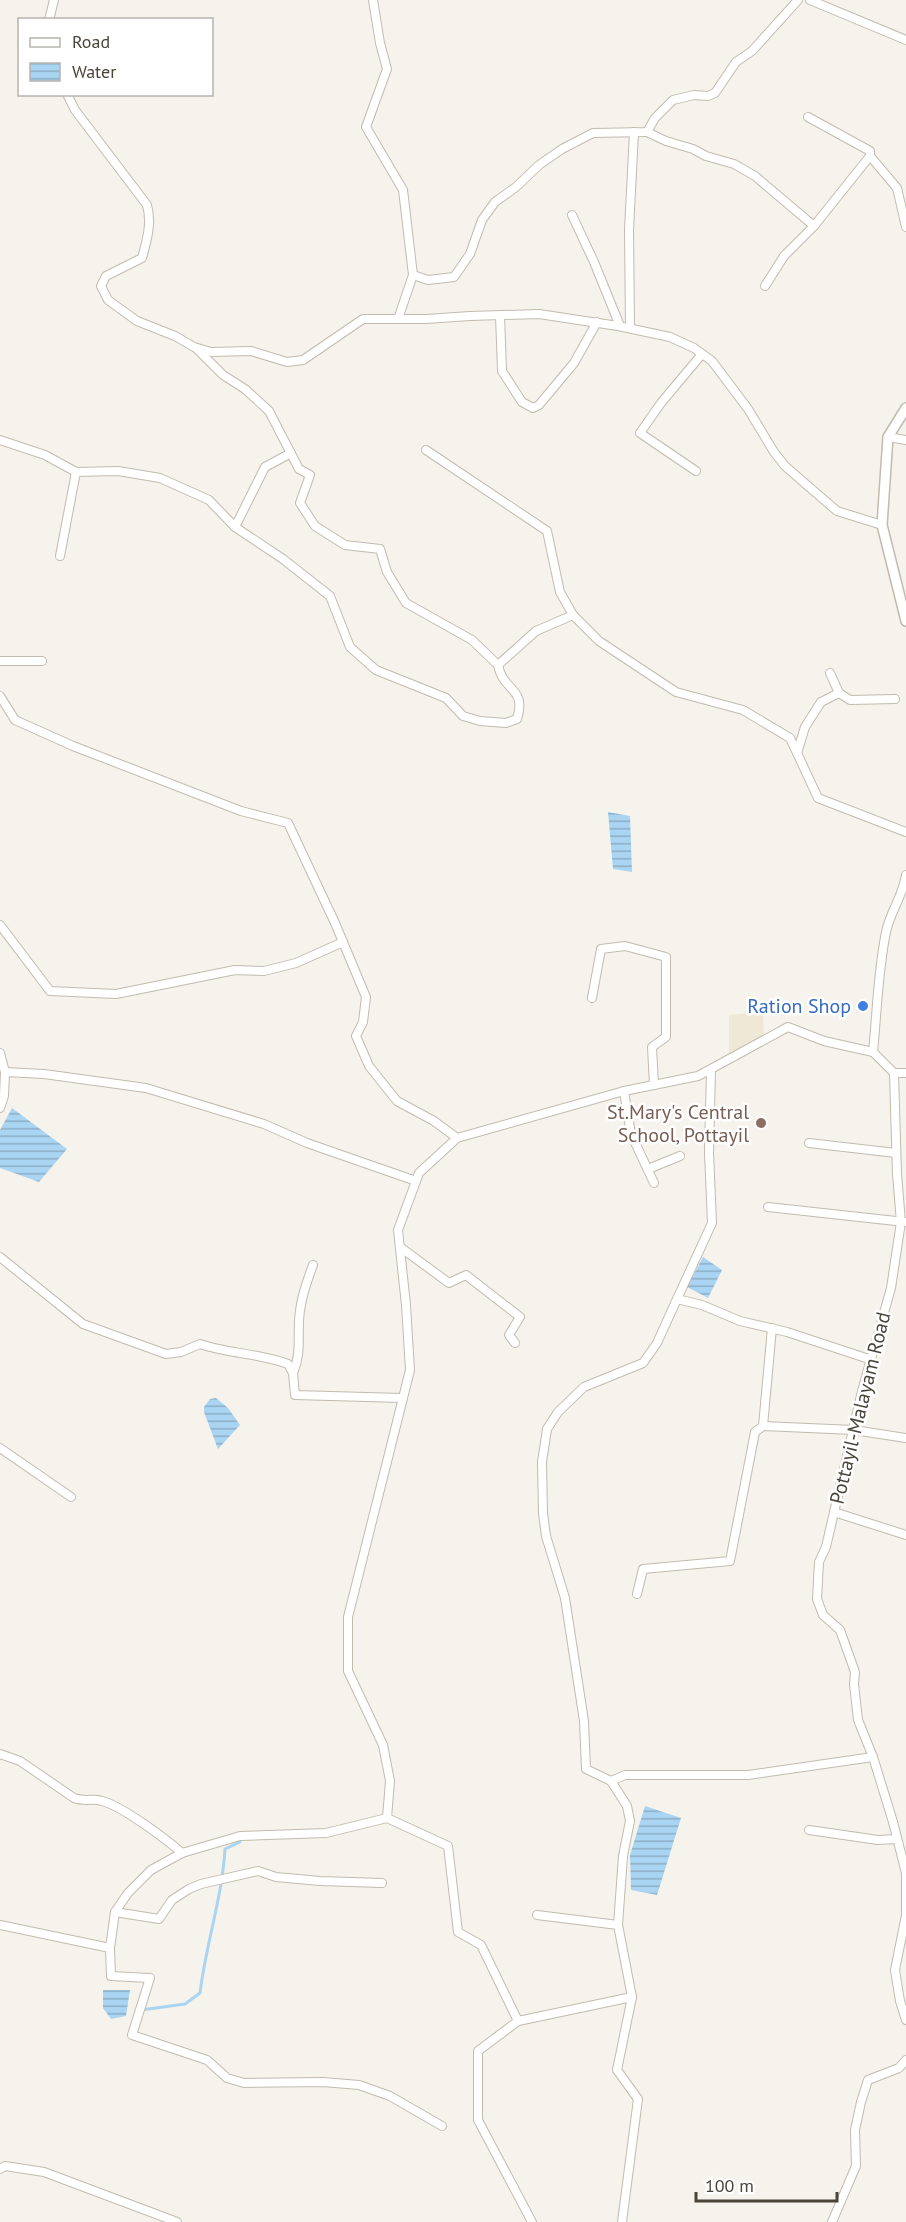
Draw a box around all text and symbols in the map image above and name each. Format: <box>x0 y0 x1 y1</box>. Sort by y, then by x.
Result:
legend <box>18 18 213 96</box>
text: Road <box>72 30 110 53</box>
text: Water <box>72 60 116 83</box>
place label: Ration Shop <box>747 993 851 1019</box>
marker: Ration Shop <box>856 999 870 1013</box>
place label: St.Mary's Central School, Pottayil <box>607 1099 749 1148</box>
marker: St.Mary's Central School, Pottayil <box>754 1116 768 1130</box>
street label: Pottayil-Malayam Road <box>824 1309 896 1507</box>
scale bar <box>696 2165 837 2203</box>
text: 100 m <box>705 2174 754 2197</box>

